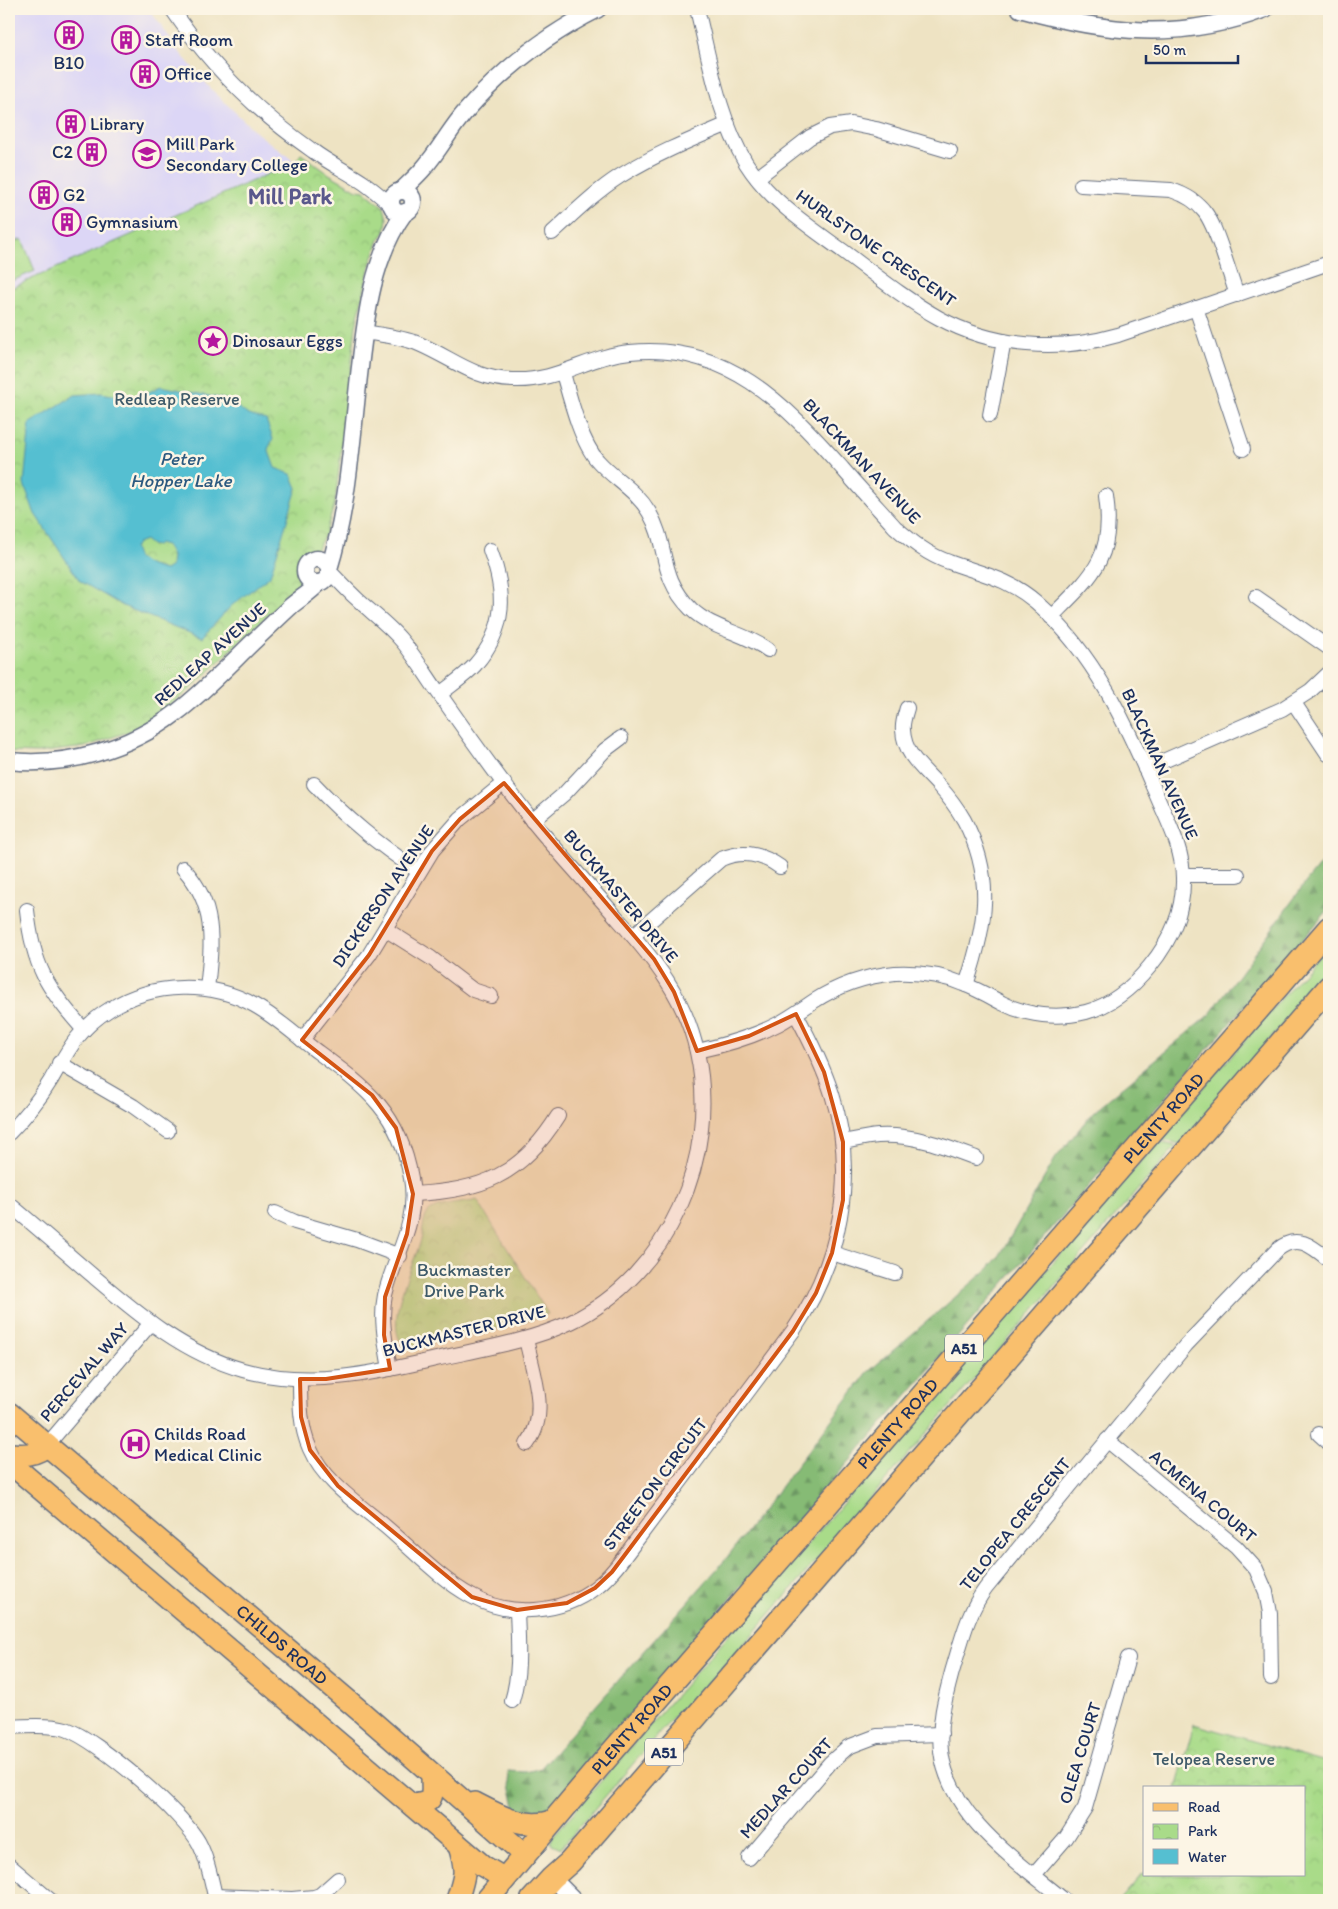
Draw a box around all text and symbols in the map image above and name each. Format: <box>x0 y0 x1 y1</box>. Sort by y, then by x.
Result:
building icon: B10 <box>54 20 84 50</box>
building icon: Staff Room <box>111 25 141 55</box>
place label: Staff Room <box>145 29 233 51</box>
scale bar <box>1146 32 1238 64</box>
text: 50 m <box>1153 41 1186 59</box>
place label: B10 <box>53 52 85 74</box>
building icon: Office <box>130 59 160 89</box>
place label: Office <box>164 63 212 85</box>
building icon: Library <box>56 109 86 139</box>
place label: Library <box>90 113 145 135</box>
place label: Mill Park Secondary College <box>166 133 308 176</box>
building icon: C2 <box>77 137 107 167</box>
school or university icon: Mill Park Secondary College <box>132 139 162 169</box>
place label: C2 <box>52 141 74 163</box>
building icon: G2 <box>29 180 59 210</box>
district label: Mill Park <box>248 183 333 210</box>
place label: G2 <box>63 184 85 206</box>
street label: HURLSTONE CRESCENT <box>792 184 960 312</box>
building icon: Gymnasium <box>52 207 82 237</box>
place label: Gymnasium <box>86 211 179 233</box>
place icon: Dinosaur Eggs <box>198 326 228 356</box>
place label: Dinosaur Eggs <box>232 330 343 352</box>
park label: Redleap Reserve <box>114 388 240 410</box>
street label: BLACKMAN AVENUE <box>798 394 926 528</box>
water label: Peter Hopper Lake <box>130 447 233 492</box>
street label: REDLEAP AVENUE <box>149 598 271 710</box>
street label: BLACKMAN AVENUE <box>1117 685 1203 843</box>
street label: DICKERSON AVENUE <box>327 820 439 972</box>
street label: BUCKMASTER DRIVE <box>559 825 683 967</box>
street label: PLENTY ROAD <box>1118 1068 1209 1168</box>
park label: Buckmaster Drive Park <box>417 1259 512 1302</box>
street label: BUCKMASTER DRIVE <box>380 1300 548 1362</box>
street label: PERCEVAL WAY <box>35 1317 134 1426</box>
road number: A51 <box>945 1335 983 1362</box>
street label: PLENTY ROAD <box>852 1374 943 1474</box>
street label: STREETON CIRCUIT <box>598 1413 712 1555</box>
place label: Childs Road Medical Clinic <box>154 1423 262 1466</box>
hospital icon: Childs Road Medical Clinic <box>120 1429 150 1459</box>
street label: ACMENA COURT <box>1145 1445 1261 1547</box>
street label: TELOPEA CRESCENT <box>955 1453 1075 1595</box>
street label: CHILDS ROAD <box>232 1600 332 1690</box>
street label: PLENTY ROAD <box>586 1679 677 1779</box>
street label: OLEA COURT <box>1054 1699 1106 1807</box>
street label: MEDLAR COURT <box>735 1733 837 1843</box>
road number: A51 <box>645 1738 683 1765</box>
park label: Telopea Reserve <box>1153 1748 1275 1770</box>
legend <box>1143 1786 1306 1876</box>
text: Road <box>1188 1798 1221 1816</box>
text: Park <box>1188 1822 1218 1840</box>
text: Water <box>1188 1848 1227 1866</box>

